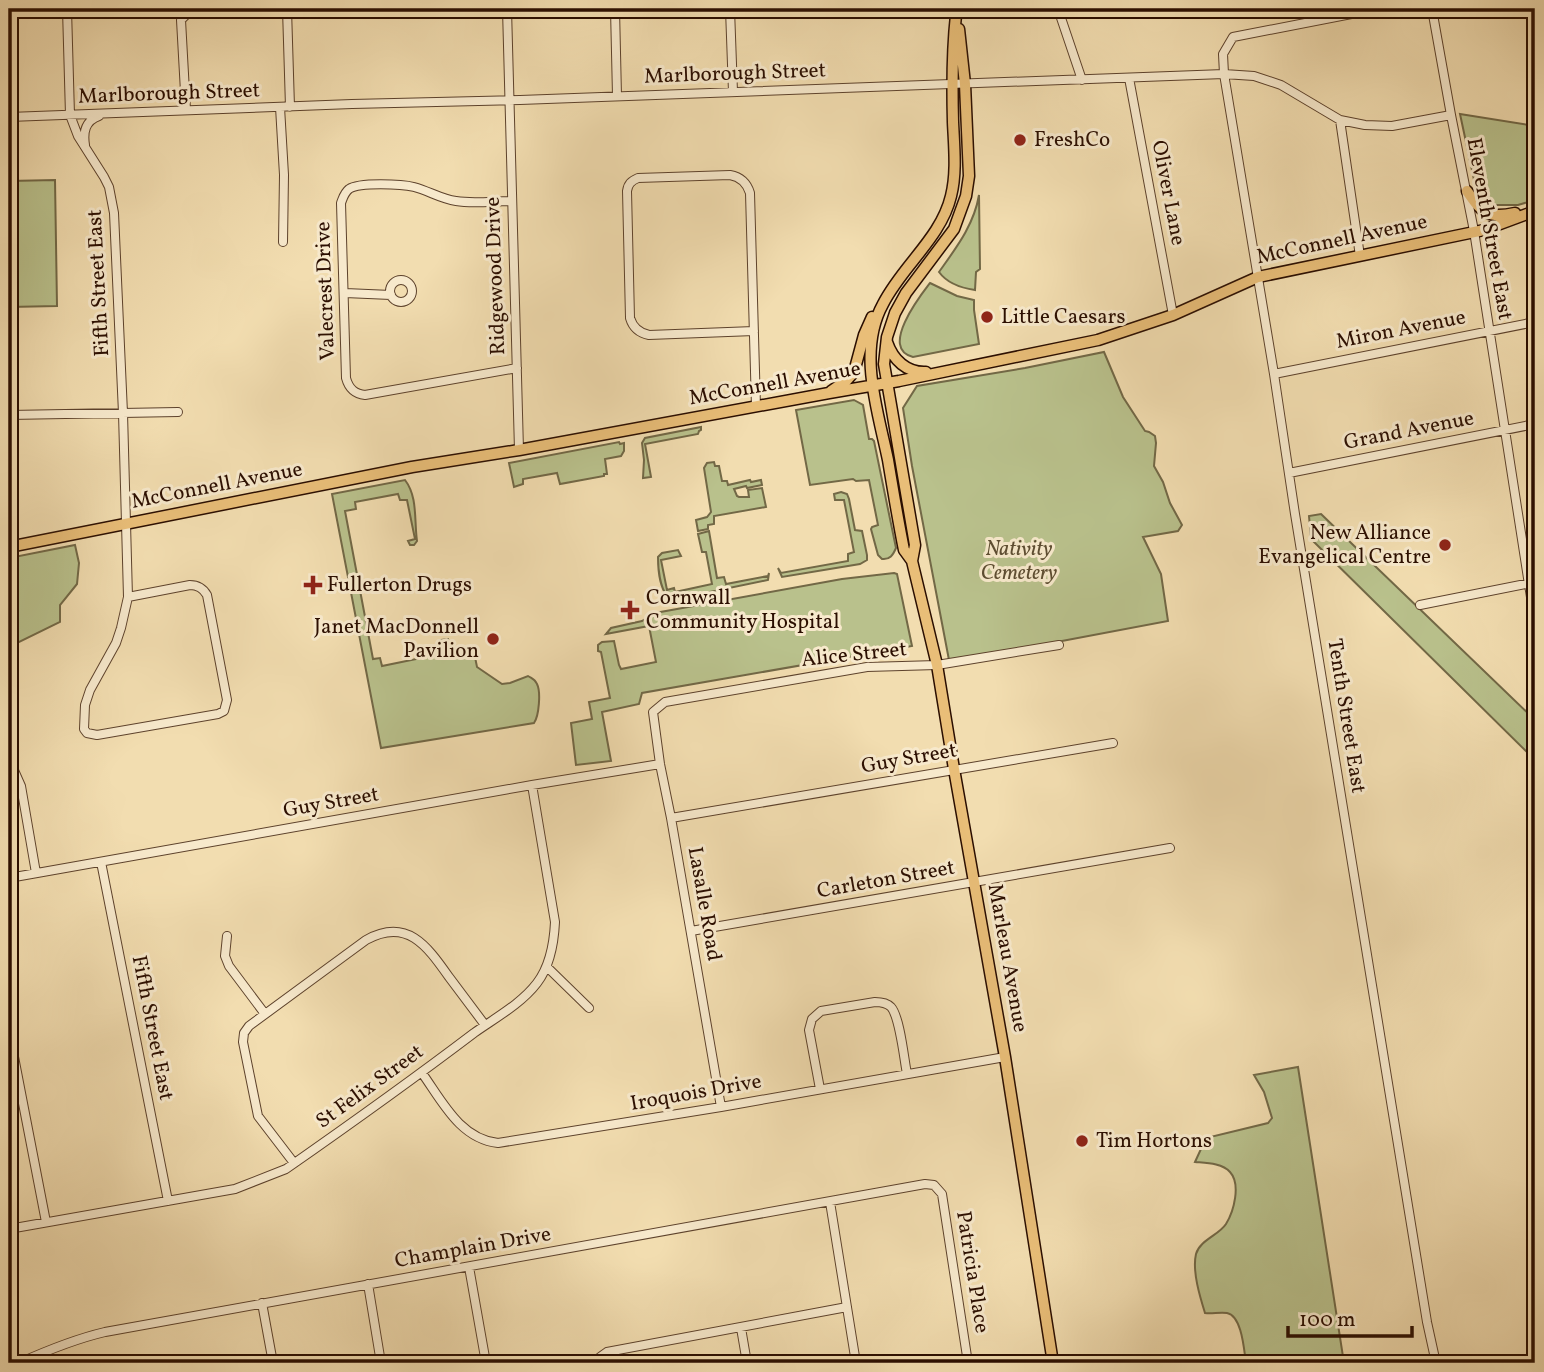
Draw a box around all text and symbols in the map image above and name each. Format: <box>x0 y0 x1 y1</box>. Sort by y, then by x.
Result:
street label: Marlborough Street <box>644 56 826 92</box>
street label: Marlborough Street <box>78 76 260 112</box>
place label: FreshCo <box>1034 126 1110 155</box>
marker: FreshCo <box>1012 132 1028 148</box>
street label: Eleventh Street East <box>1459 135 1519 323</box>
street label: Oliver Lane <box>1144 138 1192 248</box>
street label: Ridgewood Drive <box>479 196 513 356</box>
street label: McConnell Avenue <box>1254 208 1430 272</box>
street label: Fifth Street East <box>81 209 117 357</box>
street label: Valecrest Drive <box>309 221 343 361</box>
place label: Little Caesars <box>1001 303 1125 332</box>
street label: Miron Avenue <box>1334 303 1468 357</box>
marker: Little Caesars <box>979 309 995 325</box>
street label: McConnell Avenue <box>687 355 863 413</box>
street label: Grand Avenue <box>1341 404 1477 458</box>
street label: McConnell Avenue <box>129 455 305 517</box>
place label: New Alliance Evangelical Centre <box>1258 519 1431 572</box>
park label: Nativity Cemetery <box>981 535 1058 588</box>
marker: New Alliance Evangelical Centre <box>1437 537 1453 553</box>
place label: Fullerton Drugs <box>327 571 472 600</box>
marker: Fullerton Drugs <box>305 577 321 593</box>
place label: Cornwall Community Hospital <box>646 584 840 637</box>
marker: Cornwall Community Hospital <box>620 600 640 620</box>
place label: Janet MacDonnell Pavilion <box>314 613 479 666</box>
marker: Janet MacDonnell Pavilion <box>485 631 501 647</box>
street label: Alice Street <box>800 635 908 675</box>
street label: Tenth Street East <box>1319 637 1373 795</box>
street label: Guy Street <box>859 736 959 782</box>
street label: Guy Street <box>281 780 381 826</box>
street label: Lasalle Road <box>680 844 728 964</box>
street label: Carleton Street <box>815 854 957 906</box>
street label: Marleau Avenue <box>980 882 1034 1035</box>
street label: Fifth Street East <box>124 953 180 1103</box>
street label: St Felix Street <box>310 1038 430 1136</box>
street label: Iroquois Drive <box>628 1067 764 1119</box>
place label: Tim Hortons <box>1096 1127 1212 1156</box>
marker: Tim Hortons <box>1074 1133 1090 1149</box>
street label: Patricia Place <box>948 1209 996 1335</box>
street label: Champlain Drive <box>393 1220 553 1276</box>
scale bar <box>1288 1295 1413 1339</box>
text: 100 m <box>1299 1306 1356 1335</box>

